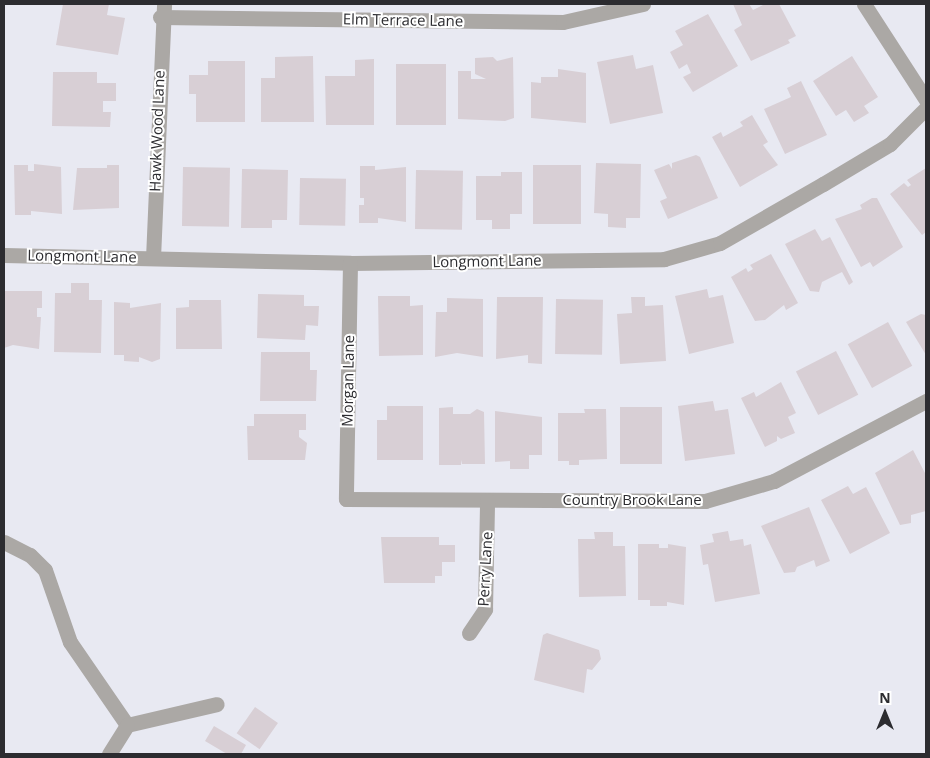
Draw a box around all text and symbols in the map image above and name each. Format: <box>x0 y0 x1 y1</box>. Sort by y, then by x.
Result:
street label: Elm Terrace Lane <box>343 10 463 30</box>
street label: Hawk Wood Lane <box>146 70 168 192</box>
street label: Longmont Lane <box>27 246 137 266</box>
street label: Longmont Lane <box>432 251 542 271</box>
street label: Morgan Lane <box>338 335 358 427</box>
street label: Country Brook Lane <box>562 491 702 509</box>
street label: Perry Lane <box>474 531 496 607</box>
north arrow <box>860 688 910 738</box>
text: N <box>879 688 891 707</box>

